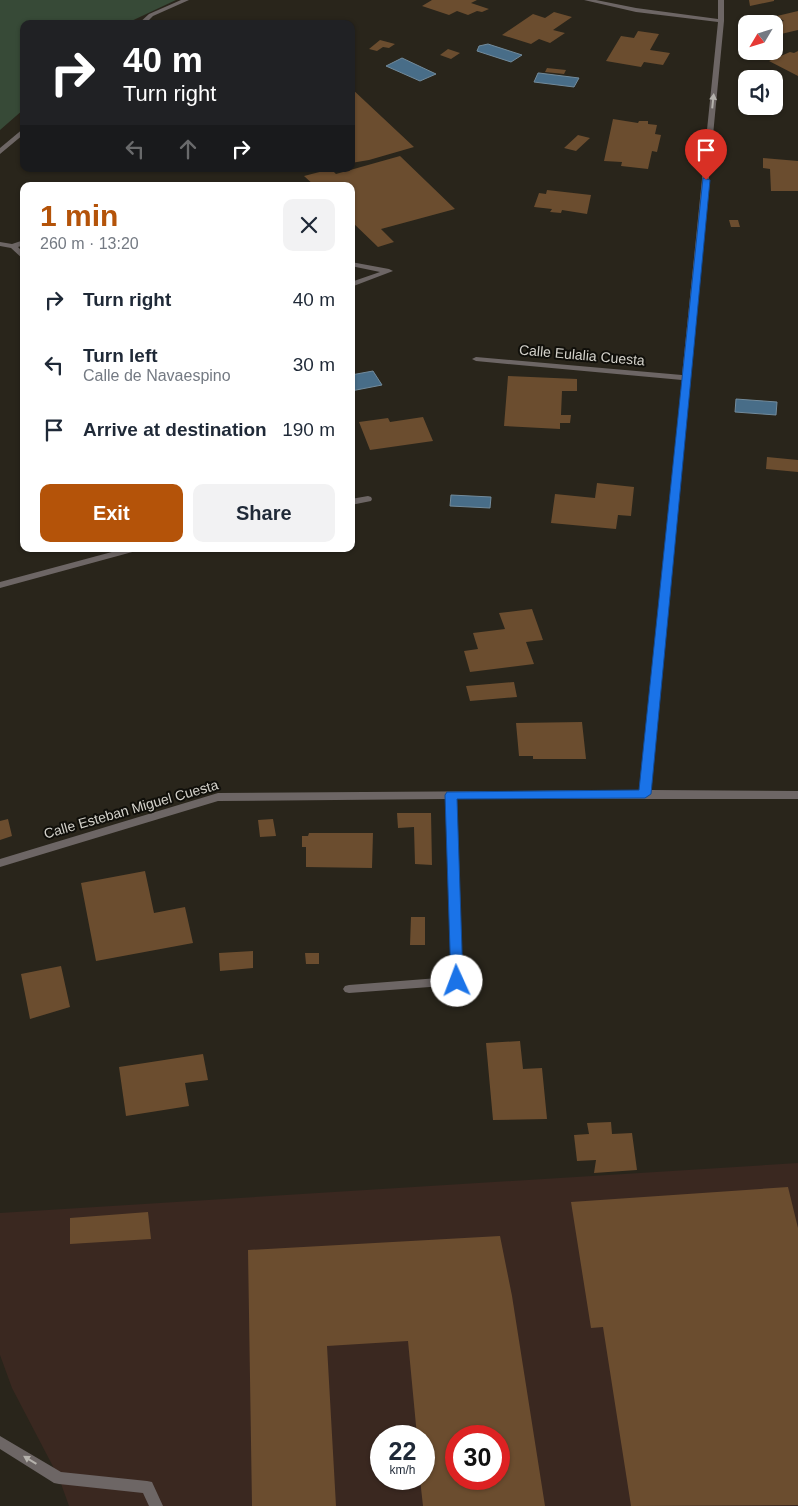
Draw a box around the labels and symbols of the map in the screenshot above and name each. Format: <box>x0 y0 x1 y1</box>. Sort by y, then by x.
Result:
north arrow <box>738 15 782 60</box>
one-way arrow <box>710 93 718 109</box>
pin <box>685 129 727 180</box>
street label: Calle Eulalia Cuesta <box>519 342 646 368</box>
street label: Calle Esteban Miguel Cuesta <box>42 776 220 842</box>
position arrow <box>430 954 482 1006</box>
speed limit sign: 30 <box>445 1425 510 1490</box>
one-way arrow <box>23 1456 36 1465</box>

